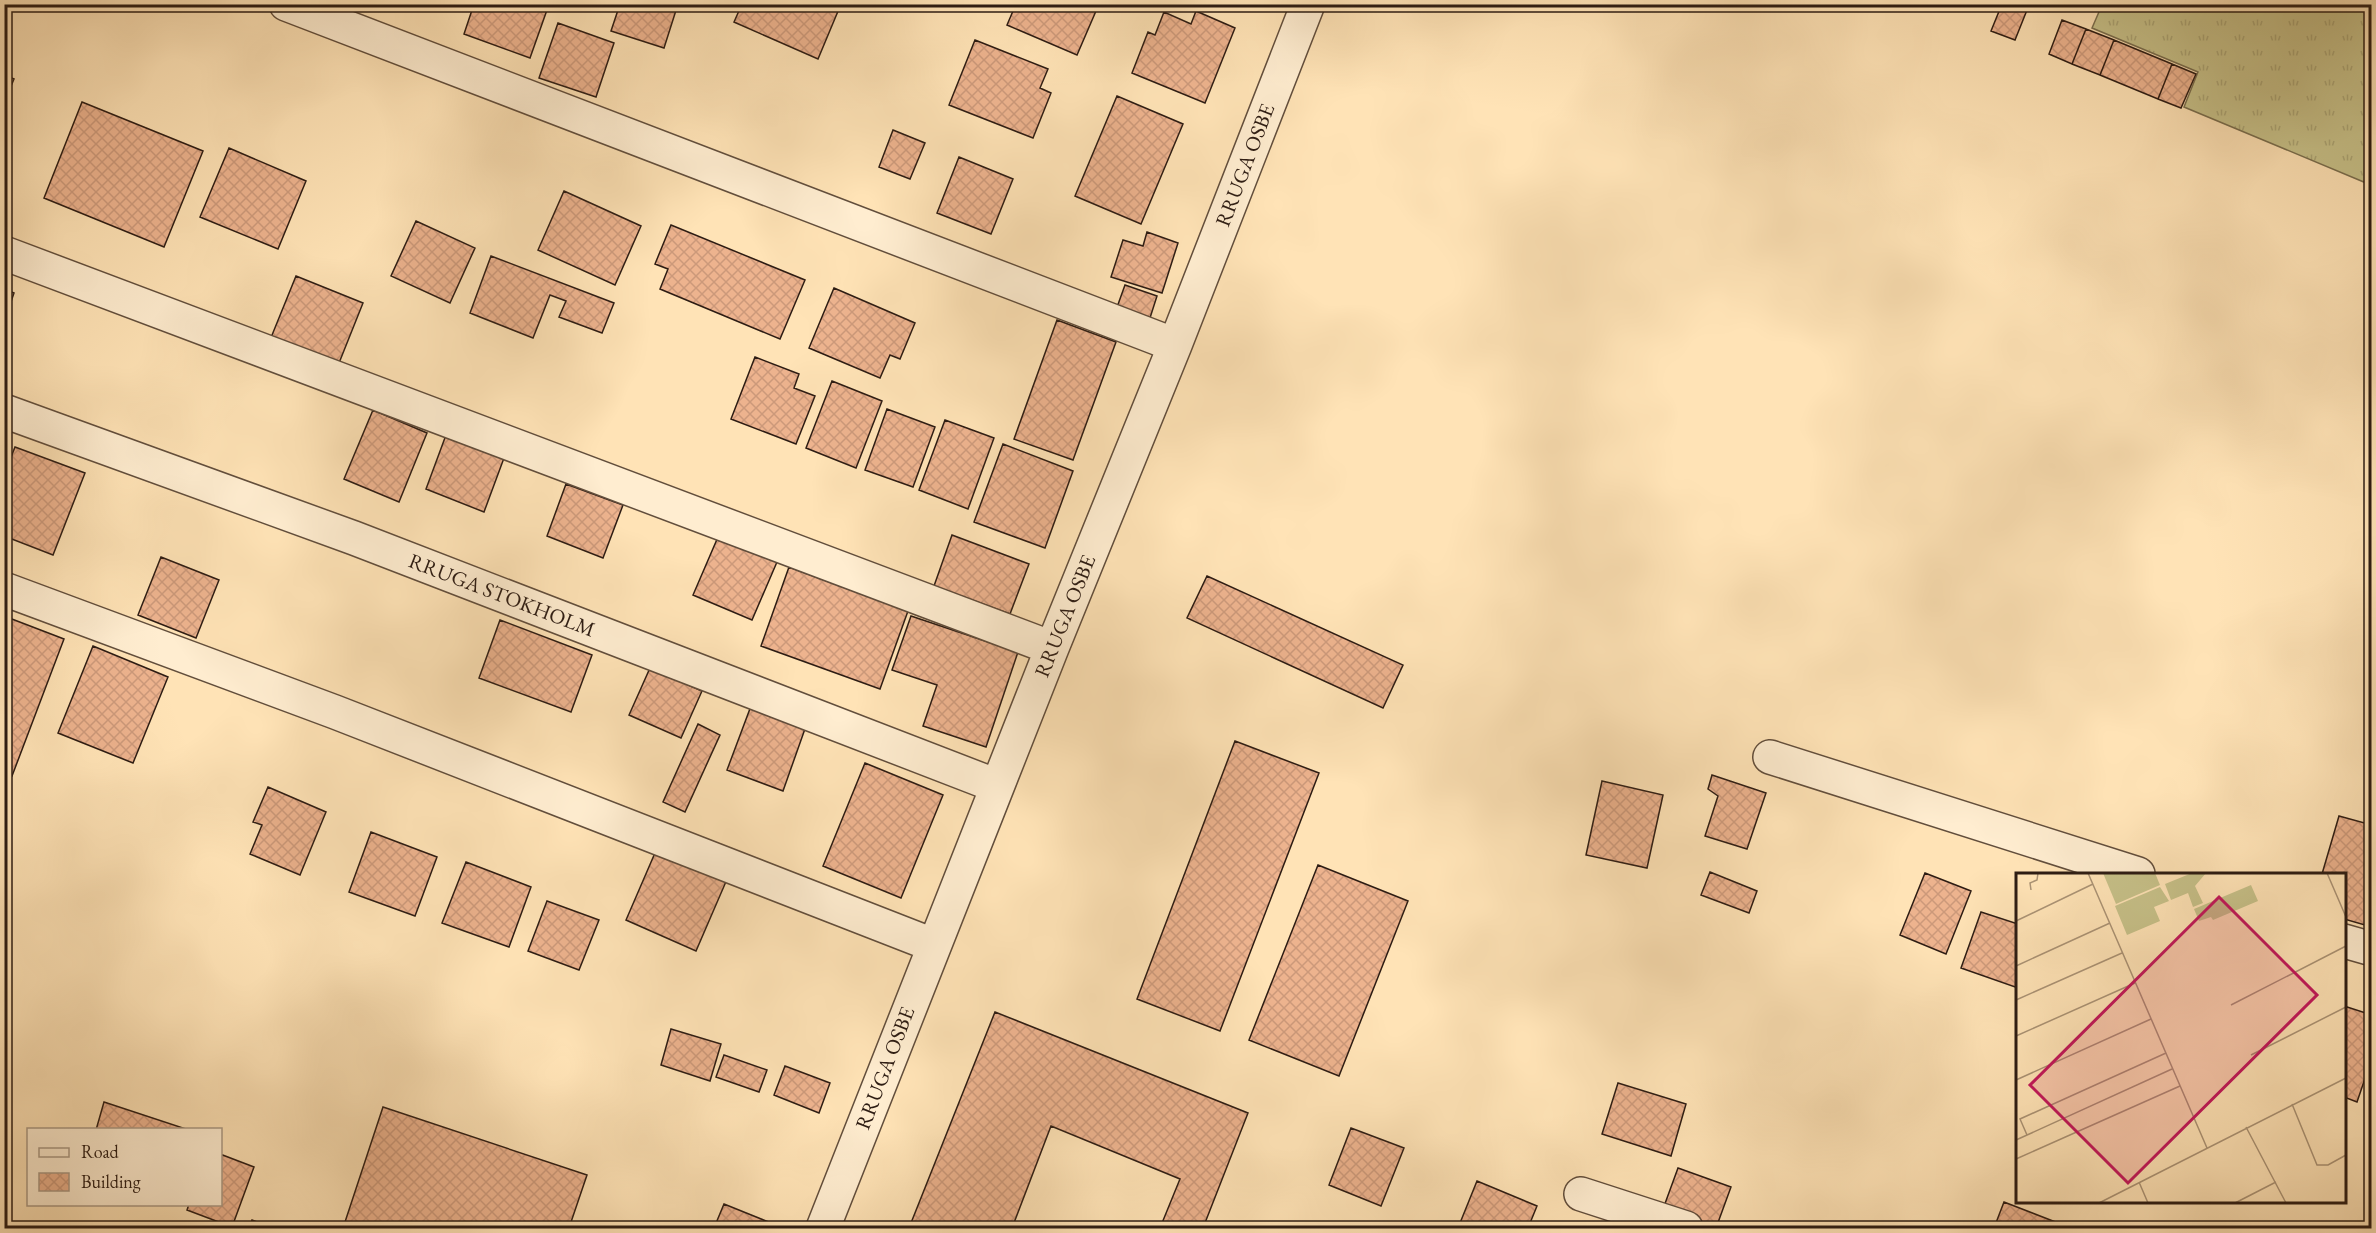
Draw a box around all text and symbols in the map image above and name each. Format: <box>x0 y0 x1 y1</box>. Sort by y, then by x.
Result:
street label: RRUGA OSBE <box>1209 99 1280 230</box>
street label: RRUGA STOKHOLM <box>405 547 599 643</box>
street label: RRUGA OSBE <box>1028 551 1101 681</box>
inset map <box>2016 873 2346 1203</box>
street label: RRUGA OSBE <box>849 1002 920 1133</box>
legend <box>27 1128 222 1206</box>
text: Road <box>81 1140 120 1163</box>
text: Building <box>81 1170 141 1193</box>

